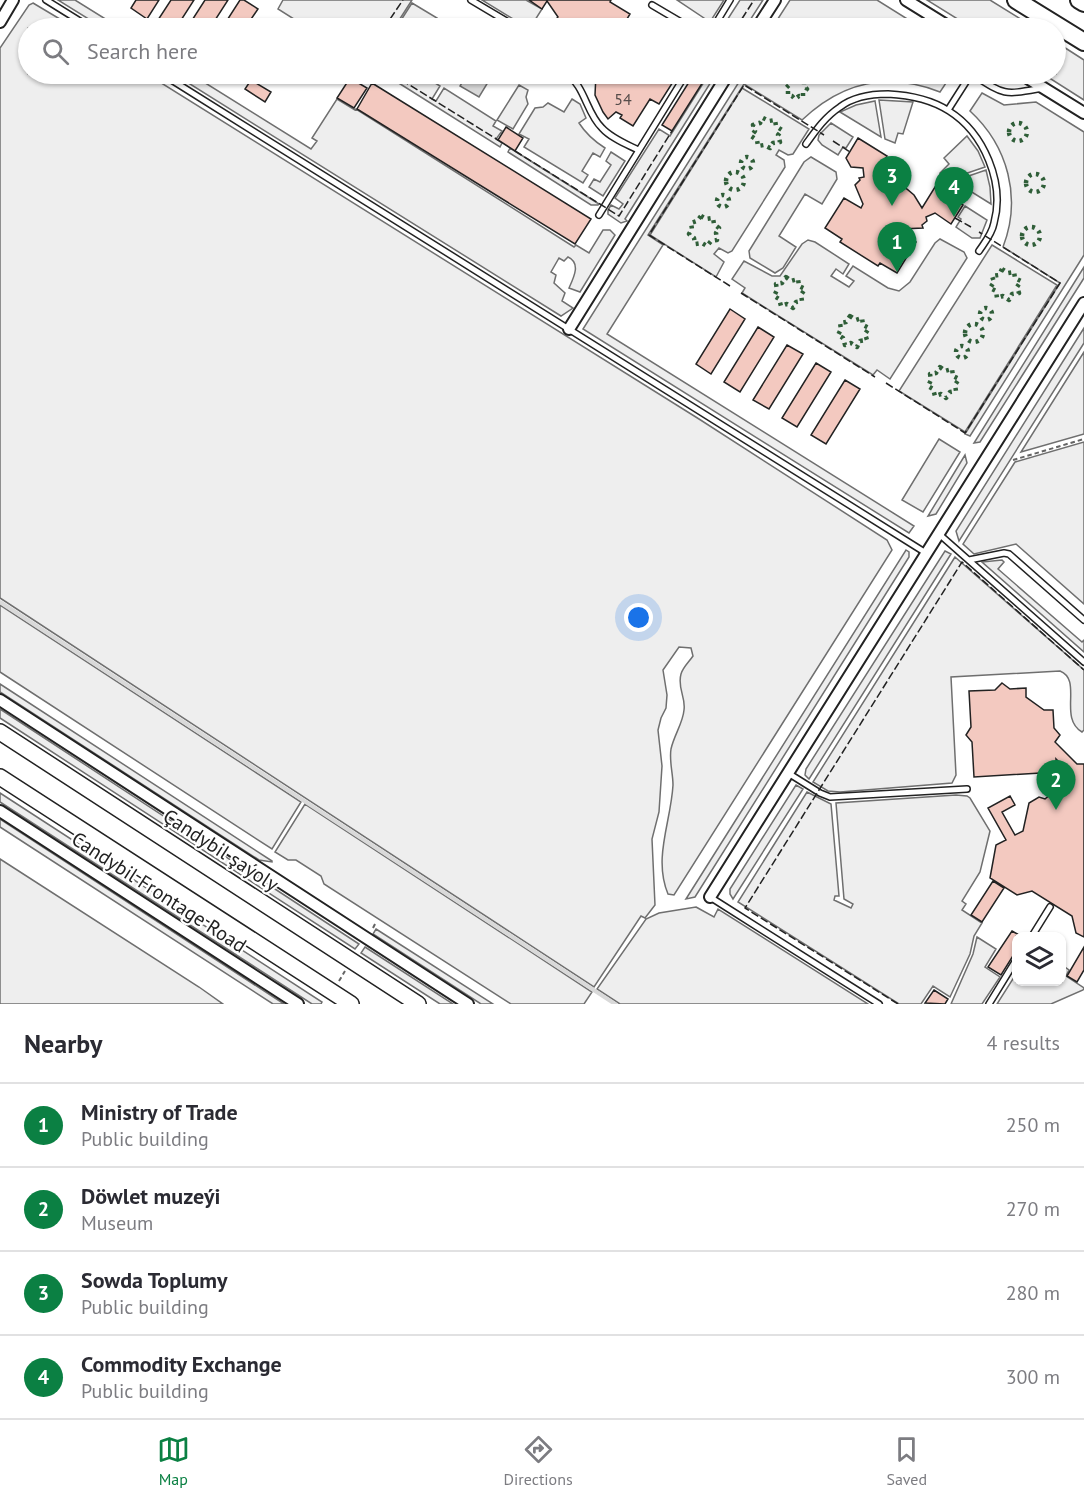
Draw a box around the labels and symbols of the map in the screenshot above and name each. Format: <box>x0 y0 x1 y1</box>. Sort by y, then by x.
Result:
house number: 54 <box>614 89 632 109</box>
pin: 3 <box>872 156 912 206</box>
pin: 4 <box>934 168 974 217</box>
pin: 1 <box>878 222 916 272</box>
your location <box>624 603 653 632</box>
pin: 2 <box>1036 760 1076 810</box>
street label: Çandybil şaýoly <box>158 803 284 897</box>
street label: Candybil Frontage Road <box>67 826 251 958</box>

